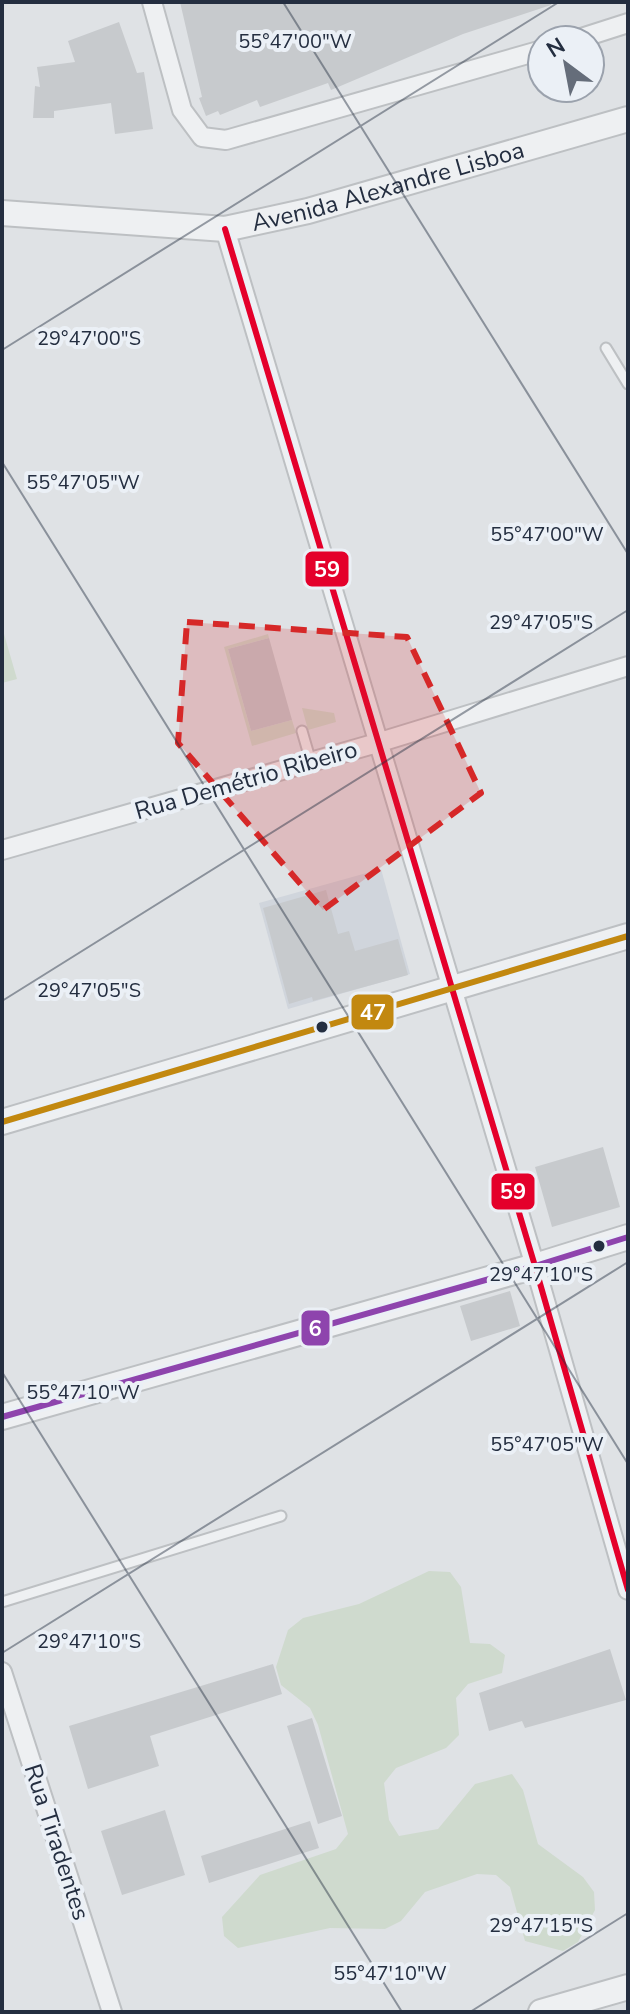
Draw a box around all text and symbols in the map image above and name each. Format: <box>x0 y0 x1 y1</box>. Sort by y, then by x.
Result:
north arrow <box>526 24 606 104</box>
text: 55°47'00"W <box>238 28 352 55</box>
text: N <box>541 31 571 65</box>
street label: Avenida Alexandre Lisboa <box>249 134 528 239</box>
text: 29°47'00"S <box>37 325 141 352</box>
text: 55°47'05"W <box>26 469 140 496</box>
text: 55°47'00"W <box>490 521 604 548</box>
line badge: 59 <box>304 550 350 588</box>
text: 59 <box>314 555 340 585</box>
text: 29°47'05"S <box>489 609 593 636</box>
street label: Rua Demétrio Ribeiro <box>131 733 361 827</box>
text: 29°47'05"S <box>37 977 141 1004</box>
line badge: 47 <box>350 993 395 1031</box>
text: 47 <box>360 998 386 1028</box>
unlabelled marker <box>314 1019 330 1035</box>
line badge: 59 <box>490 1172 536 1211</box>
text: 59 <box>500 1177 526 1207</box>
unlabelled marker <box>591 1238 607 1254</box>
text: 29°47'10"S <box>489 1261 593 1288</box>
line badge: 6 <box>300 1309 331 1347</box>
text: 6 <box>308 1314 322 1344</box>
text: 55°47'10"W <box>26 1379 140 1406</box>
text: 55°47'05"W <box>490 1431 604 1458</box>
text: 29°47'10"S <box>37 1628 141 1655</box>
street label: Rua Tiradentes <box>17 1760 97 1924</box>
text: 29°47'15"S <box>489 1912 593 1939</box>
text: 55°47'10"W <box>333 1960 447 1987</box>

